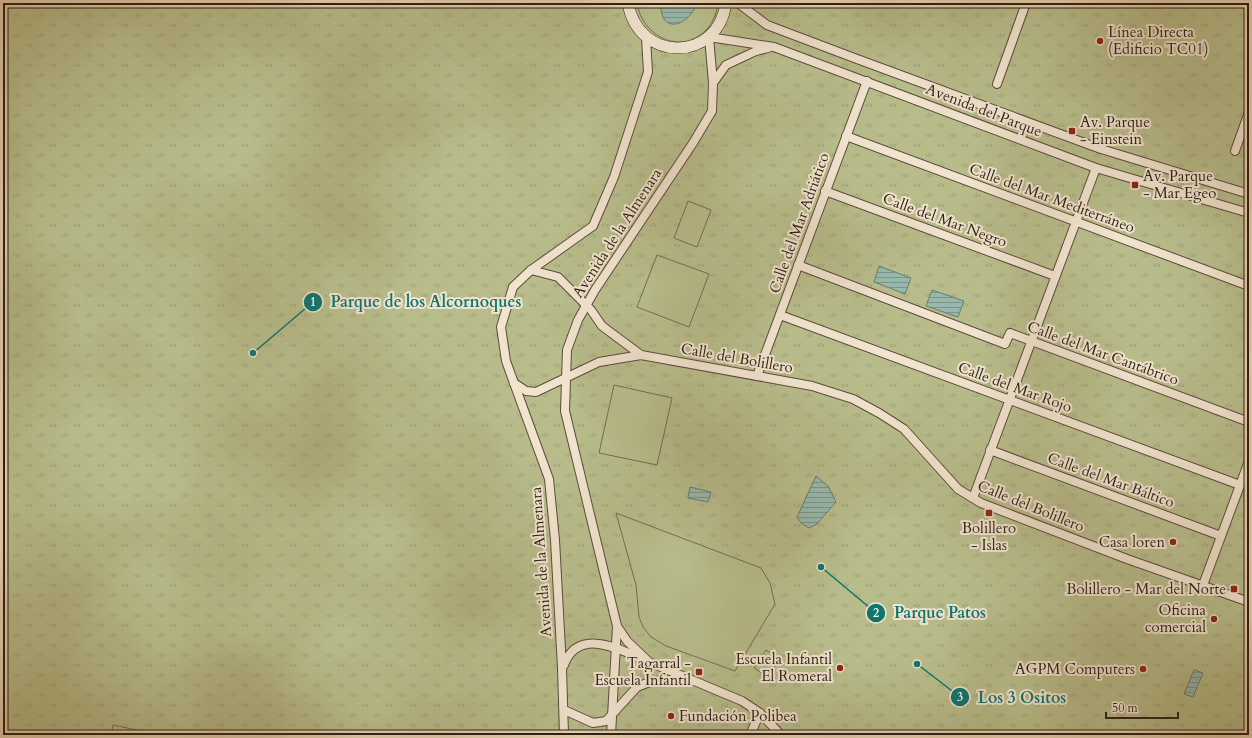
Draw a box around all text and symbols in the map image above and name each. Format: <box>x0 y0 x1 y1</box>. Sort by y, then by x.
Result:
place label: Línea Directa (Edificio TC01) <box>1108 22 1208 59</box>
marker: Línea Directa (Edificio TC01) <box>1095 36 1105 46</box>
street label: Avenida del Parque <box>923 79 1045 141</box>
place label: Av. Parque - Einstein <box>1080 112 1150 149</box>
marker: Av. Parque - Einstein <box>1067 126 1077 136</box>
street label: Calle del Mar Adriático <box>764 150 834 296</box>
street label: Calle del Mar Mediterráneo <box>966 159 1138 237</box>
street label: Avenida de la Almenara <box>568 164 667 302</box>
place label: Av. Parque - Mar Egeo <box>1143 166 1216 203</box>
marker: Av. Parque - Mar Egeo <box>1130 180 1140 190</box>
street label: Calle del Mar Negro <box>880 188 1010 252</box>
callout: Parque de los Alcornoques <box>303 288 530 316</box>
text: Parque de los Alcornoques <box>331 291 522 313</box>
text: 1 <box>310 294 316 310</box>
street label: Calle del Mar Cantábrico <box>1025 316 1181 390</box>
street label: Calle del Bolillero <box>679 338 795 378</box>
street label: Calle del Mar Rojo <box>955 357 1075 417</box>
street label: Calle del Mar Báltico <box>1045 448 1177 512</box>
street label: Calle del Bolillero <box>975 475 1087 537</box>
street label: Avenida de la Almenara <box>526 486 556 638</box>
marker: Bolillero - Islas <box>984 508 994 518</box>
place label: Bolillero - Islas <box>962 518 1016 555</box>
place label: Casa loren <box>1099 532 1165 552</box>
marker: Casa loren <box>1168 537 1178 547</box>
place label: Bolillero - Mar del Norte <box>1066 579 1226 599</box>
marker: Bolillero - Mar del Norte <box>1229 584 1239 594</box>
callout: Parque Patos <box>866 599 994 627</box>
place label: Oficina comercial <box>1145 600 1207 637</box>
text: Parque Patos <box>894 602 986 624</box>
text: 2 <box>873 605 879 621</box>
marker: Oficina comercial <box>1209 614 1219 624</box>
place label: Escuela Infantil El Romeral <box>736 649 832 686</box>
place label: Tagarral - Escuela Infantil <box>595 653 691 690</box>
place label: AGPM Computers <box>1015 659 1135 679</box>
marker: Escuela Infantil El Romeral <box>835 663 845 673</box>
marker: AGPM Computers <box>1138 664 1148 674</box>
marker: Tagarral - Escuela Infantil <box>694 667 704 677</box>
callout: Los 3 Ositos <box>950 683 1074 711</box>
text: Los 3 Ositos <box>978 687 1066 709</box>
text: 3 <box>957 689 963 705</box>
scale bar <box>1106 694 1178 720</box>
text: 50 m <box>1112 700 1139 716</box>
place label: Fundación Polibea <box>679 706 797 726</box>
marker: Fundación Polibea <box>666 711 676 721</box>

